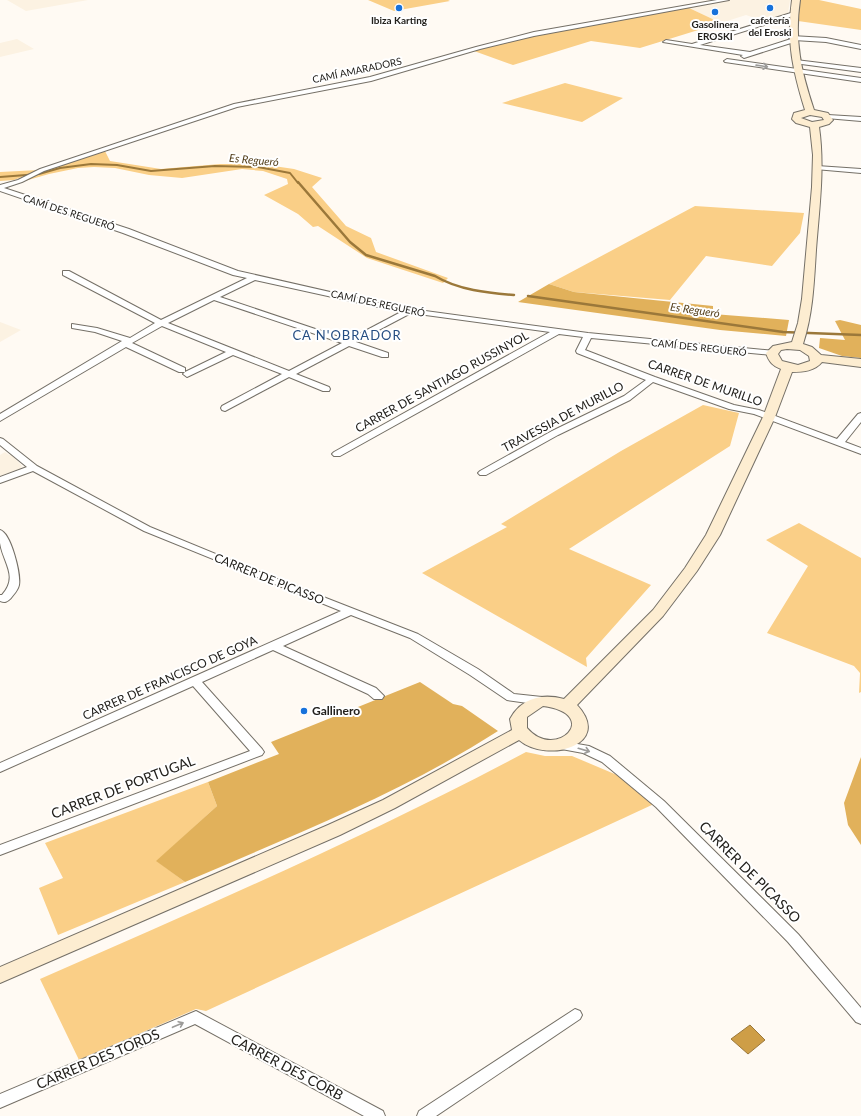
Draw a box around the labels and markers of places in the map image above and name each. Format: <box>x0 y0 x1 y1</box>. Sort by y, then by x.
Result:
marker: Ibiza Karting <box>394 3 404 13</box>
marker: cafetería del Eroski <box>765 3 775 13</box>
marker: Gasolinera EROSKI <box>710 7 720 17</box>
place label: Ibiza Karting <box>371 14 428 26</box>
place label: cafetería del Eroski <box>748 14 792 38</box>
place label: Gasolinera EROSKI <box>691 18 739 42</box>
place label: Gallinero <box>312 703 360 718</box>
marker: Gallinero <box>299 706 309 716</box>

